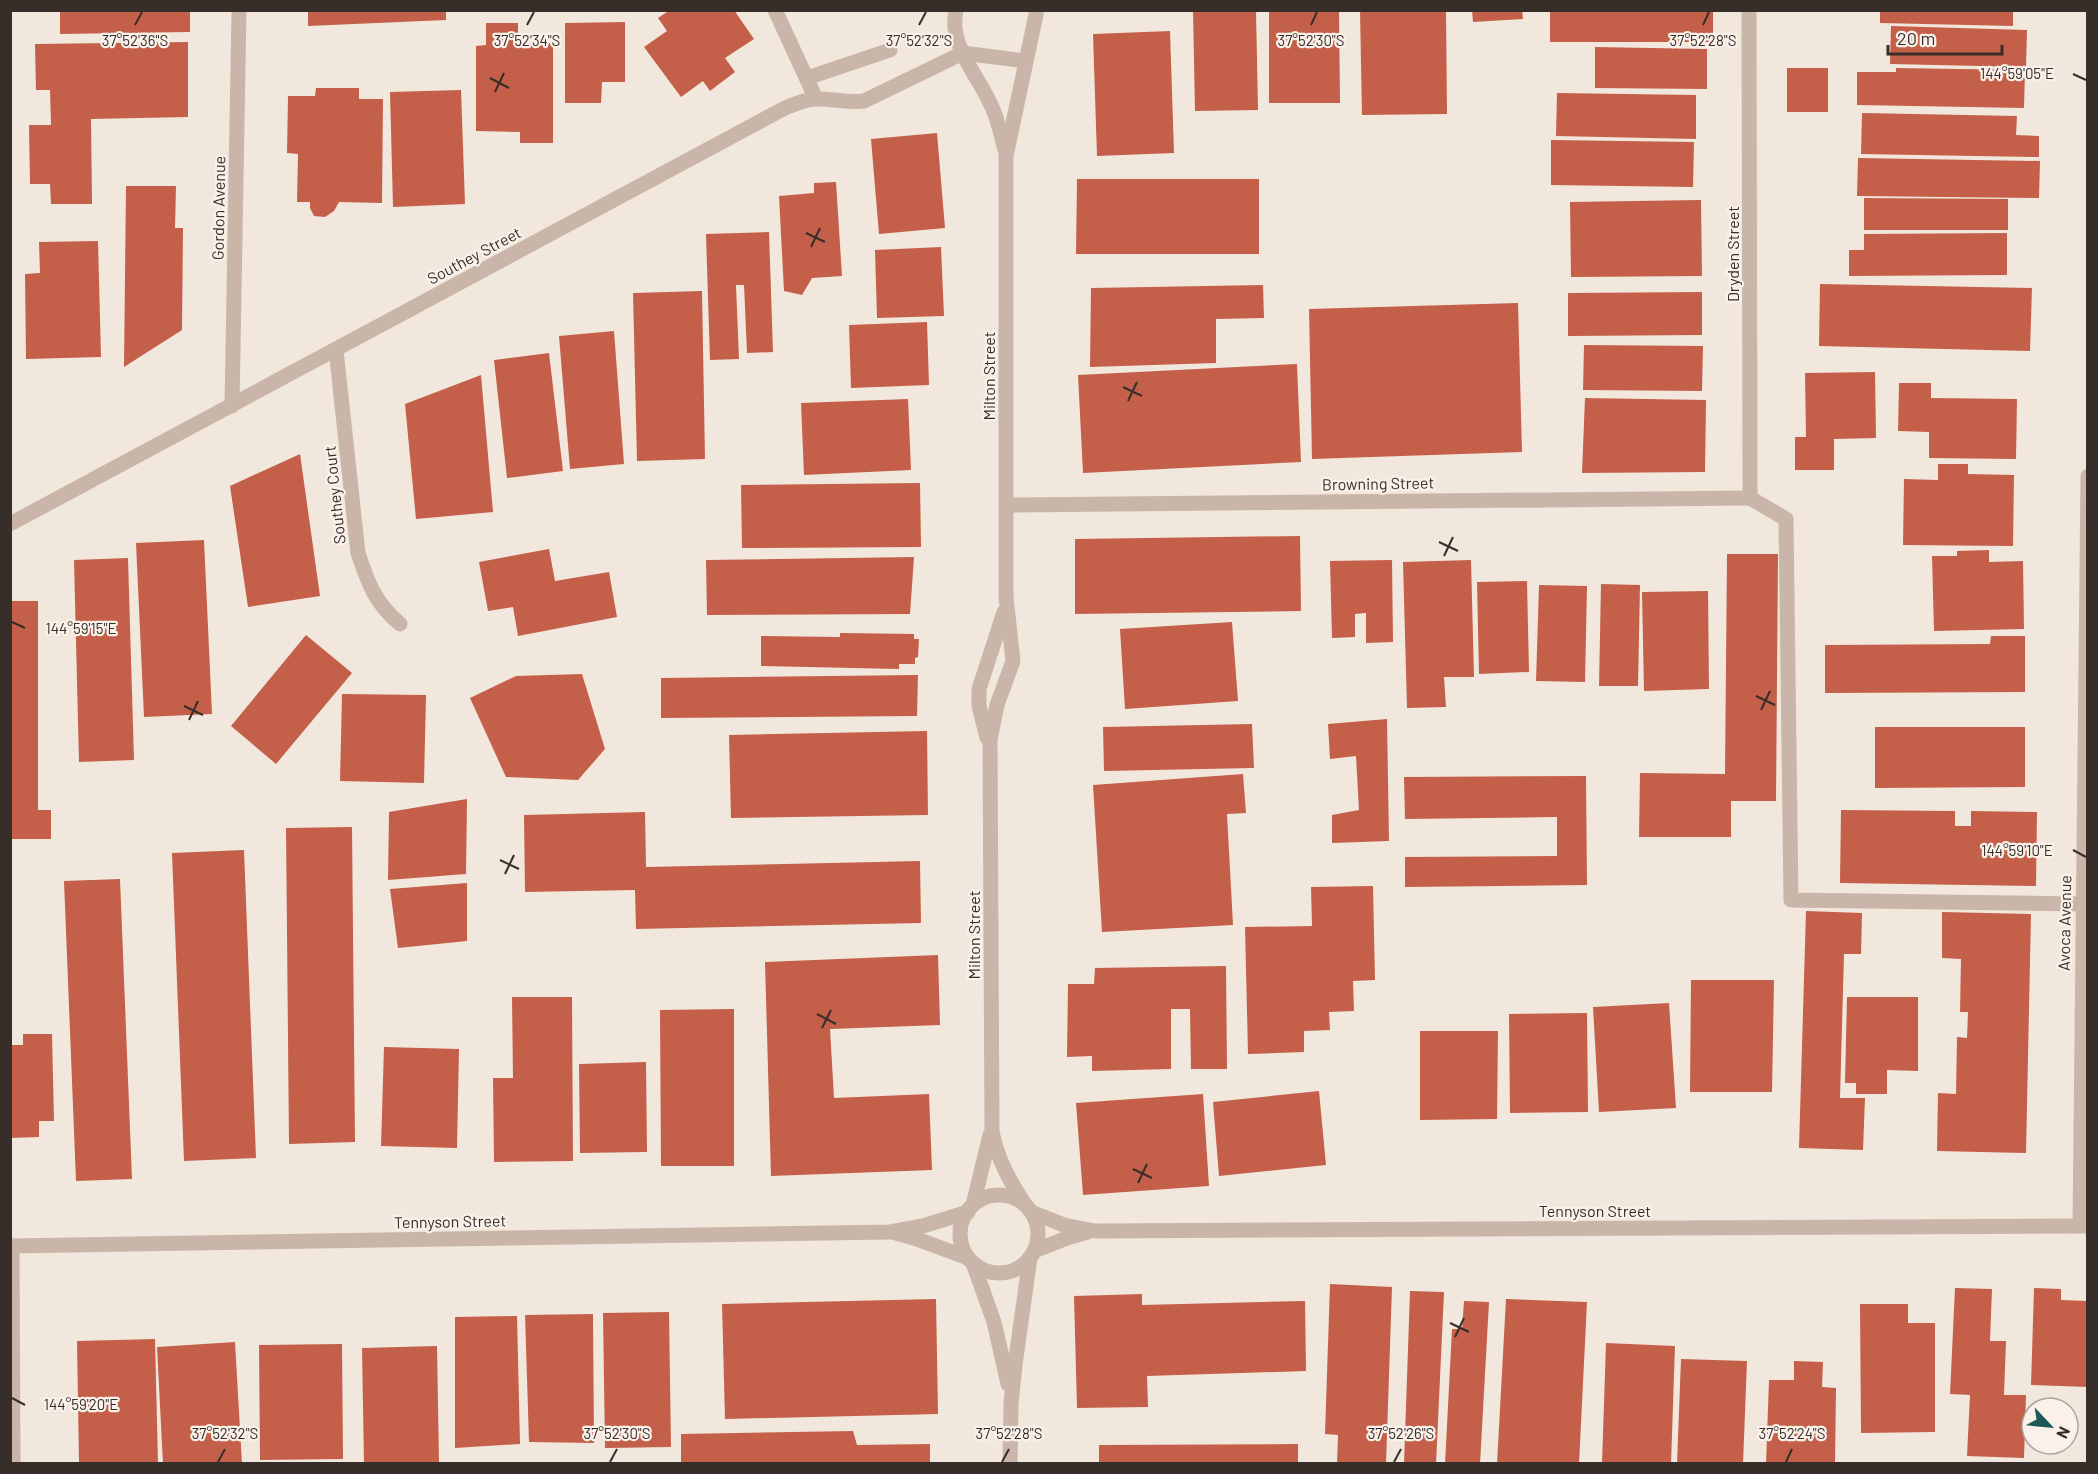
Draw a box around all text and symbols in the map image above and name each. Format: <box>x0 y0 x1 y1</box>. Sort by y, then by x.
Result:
scale bar <box>1888 18 2002 56</box>
text: 20 m <box>1897 27 1935 49</box>
text: 37°52'36"S <box>102 31 168 49</box>
text: 37°52'34"S <box>494 31 560 49</box>
text: 37°52'32"S <box>886 31 952 49</box>
text: 37°52'30"S <box>1277 31 1345 49</box>
text: 37°52'28"S <box>1670 31 1736 49</box>
text: 144°59'05"E <box>1980 64 2054 82</box>
street label: Gordon Avenue <box>208 156 228 260</box>
street label: Dryden Street <box>1723 206 1742 302</box>
street label: Southey Street <box>424 222 524 288</box>
street label: Milton Street <box>979 331 998 421</box>
street label: Southey Court <box>319 445 349 545</box>
street label: Browning Street <box>1322 473 1434 493</box>
text: 144°59'15"E <box>46 619 116 637</box>
text: 144°59'10"E <box>1981 841 2053 859</box>
street label: Avoca Avenue <box>2054 875 2074 971</box>
street label: Milton Street <box>964 890 983 980</box>
street label: Tennyson Street <box>1539 1201 1651 1220</box>
street label: Tennyson Street <box>394 1211 506 1231</box>
text: 144°59'20"E <box>44 1395 118 1413</box>
north arrow <box>2020 1396 2080 1456</box>
text: 37°52'32"S <box>192 1424 258 1442</box>
text: 37°52'30"S <box>583 1424 651 1442</box>
text: 37°52'28"S <box>976 1424 1042 1442</box>
text: 37°52'26"S <box>1368 1424 1434 1442</box>
text: 37°52'24"S <box>1758 1424 1826 1442</box>
text: N <box>2053 1424 2075 1442</box>

